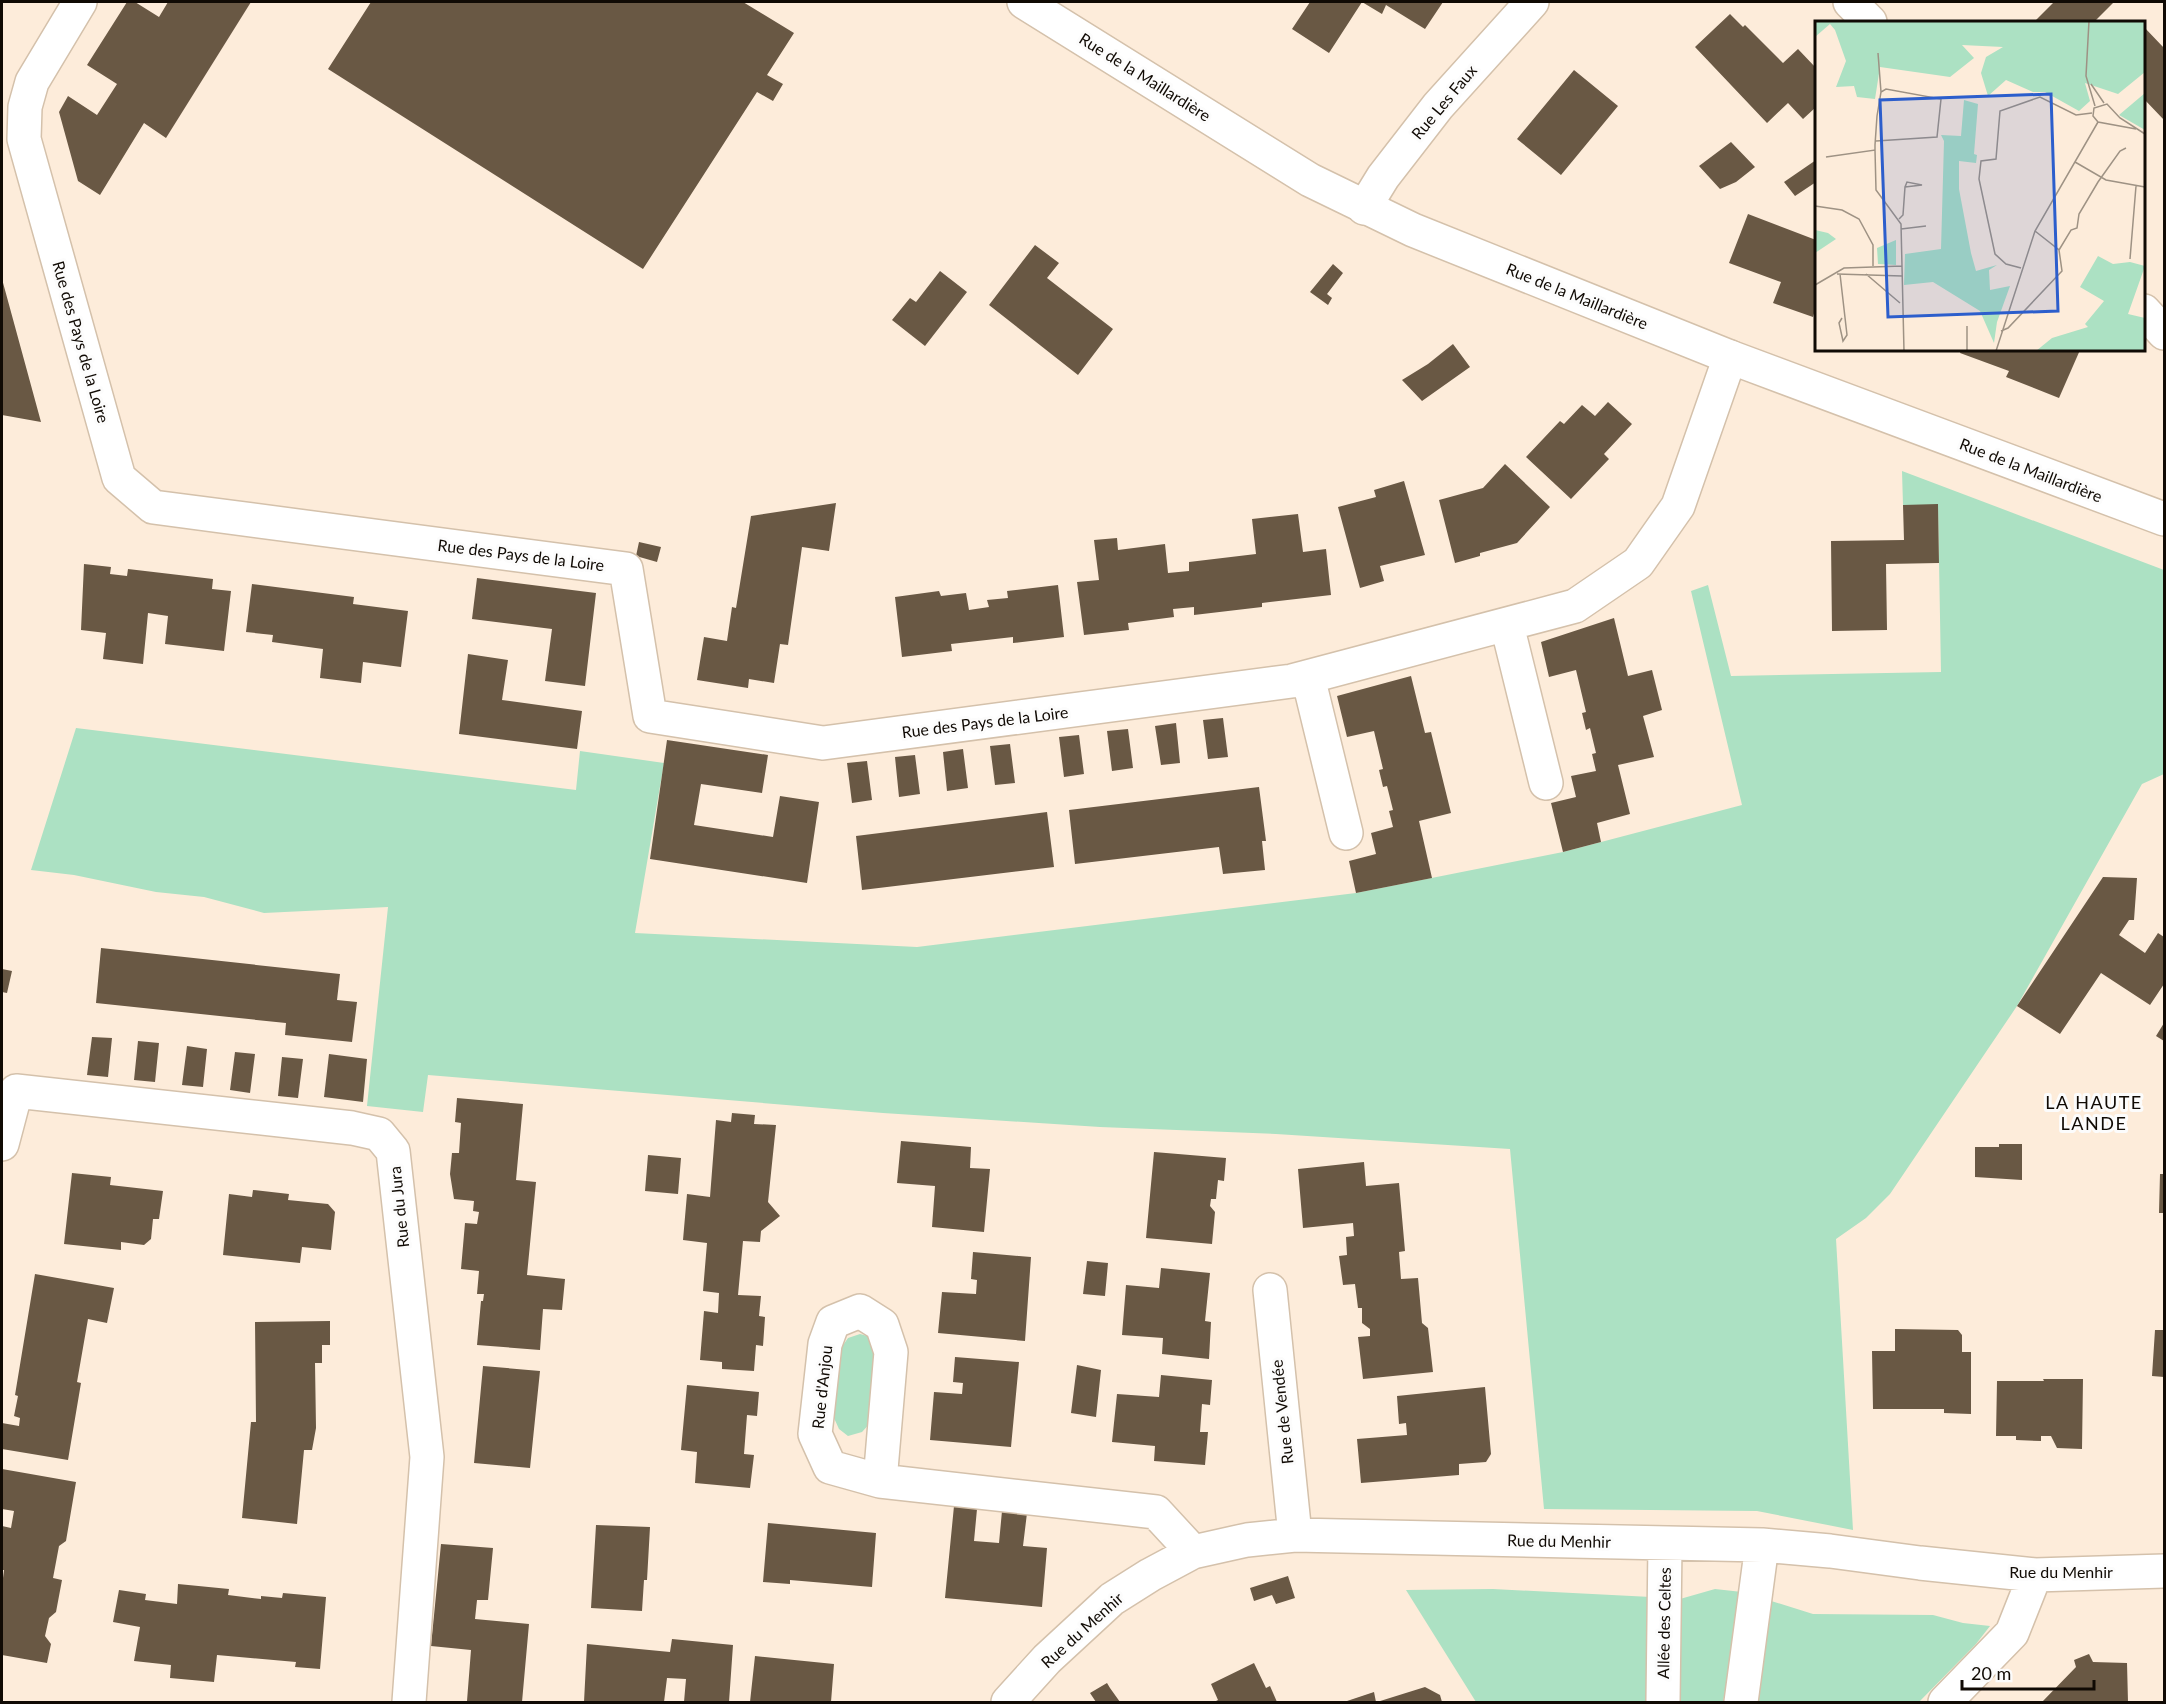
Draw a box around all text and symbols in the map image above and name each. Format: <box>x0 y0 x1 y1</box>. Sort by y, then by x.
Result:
inset map <box>1815 21 2145 351</box>
street label: Rue de la Maillardière <box>1076 28 1214 125</box>
street label: Rue Les Faux <box>1407 61 1480 143</box>
street label: Rue de la Maillardière <box>1504 258 1651 333</box>
street label: Rue des Pays de la Loire <box>49 259 114 425</box>
street label: Rue de la Maillardière <box>1957 434 2105 505</box>
street label: Rue des Pays de la Loire <box>437 535 605 574</box>
street label: Rue des Pays de la Loire <box>901 702 1069 741</box>
district label: LA HAUTE LANDE <box>2045 1091 2143 1134</box>
street label: Rue du Jura <box>385 1165 412 1249</box>
street label: Rue d'Anjou <box>808 1344 835 1430</box>
street label: Rue de Vendée <box>1267 1359 1296 1465</box>
street label: Rue du Menhir <box>1507 1530 1611 1551</box>
street label: Rue du Menhir <box>2009 1562 2113 1581</box>
street label: Allée des Celtes <box>1653 1567 1674 1679</box>
street label: Rue du Menhir <box>1037 1588 1127 1671</box>
scale bar <box>1962 1653 2094 1691</box>
text: 20 m <box>1971 1662 2011 1684</box>

